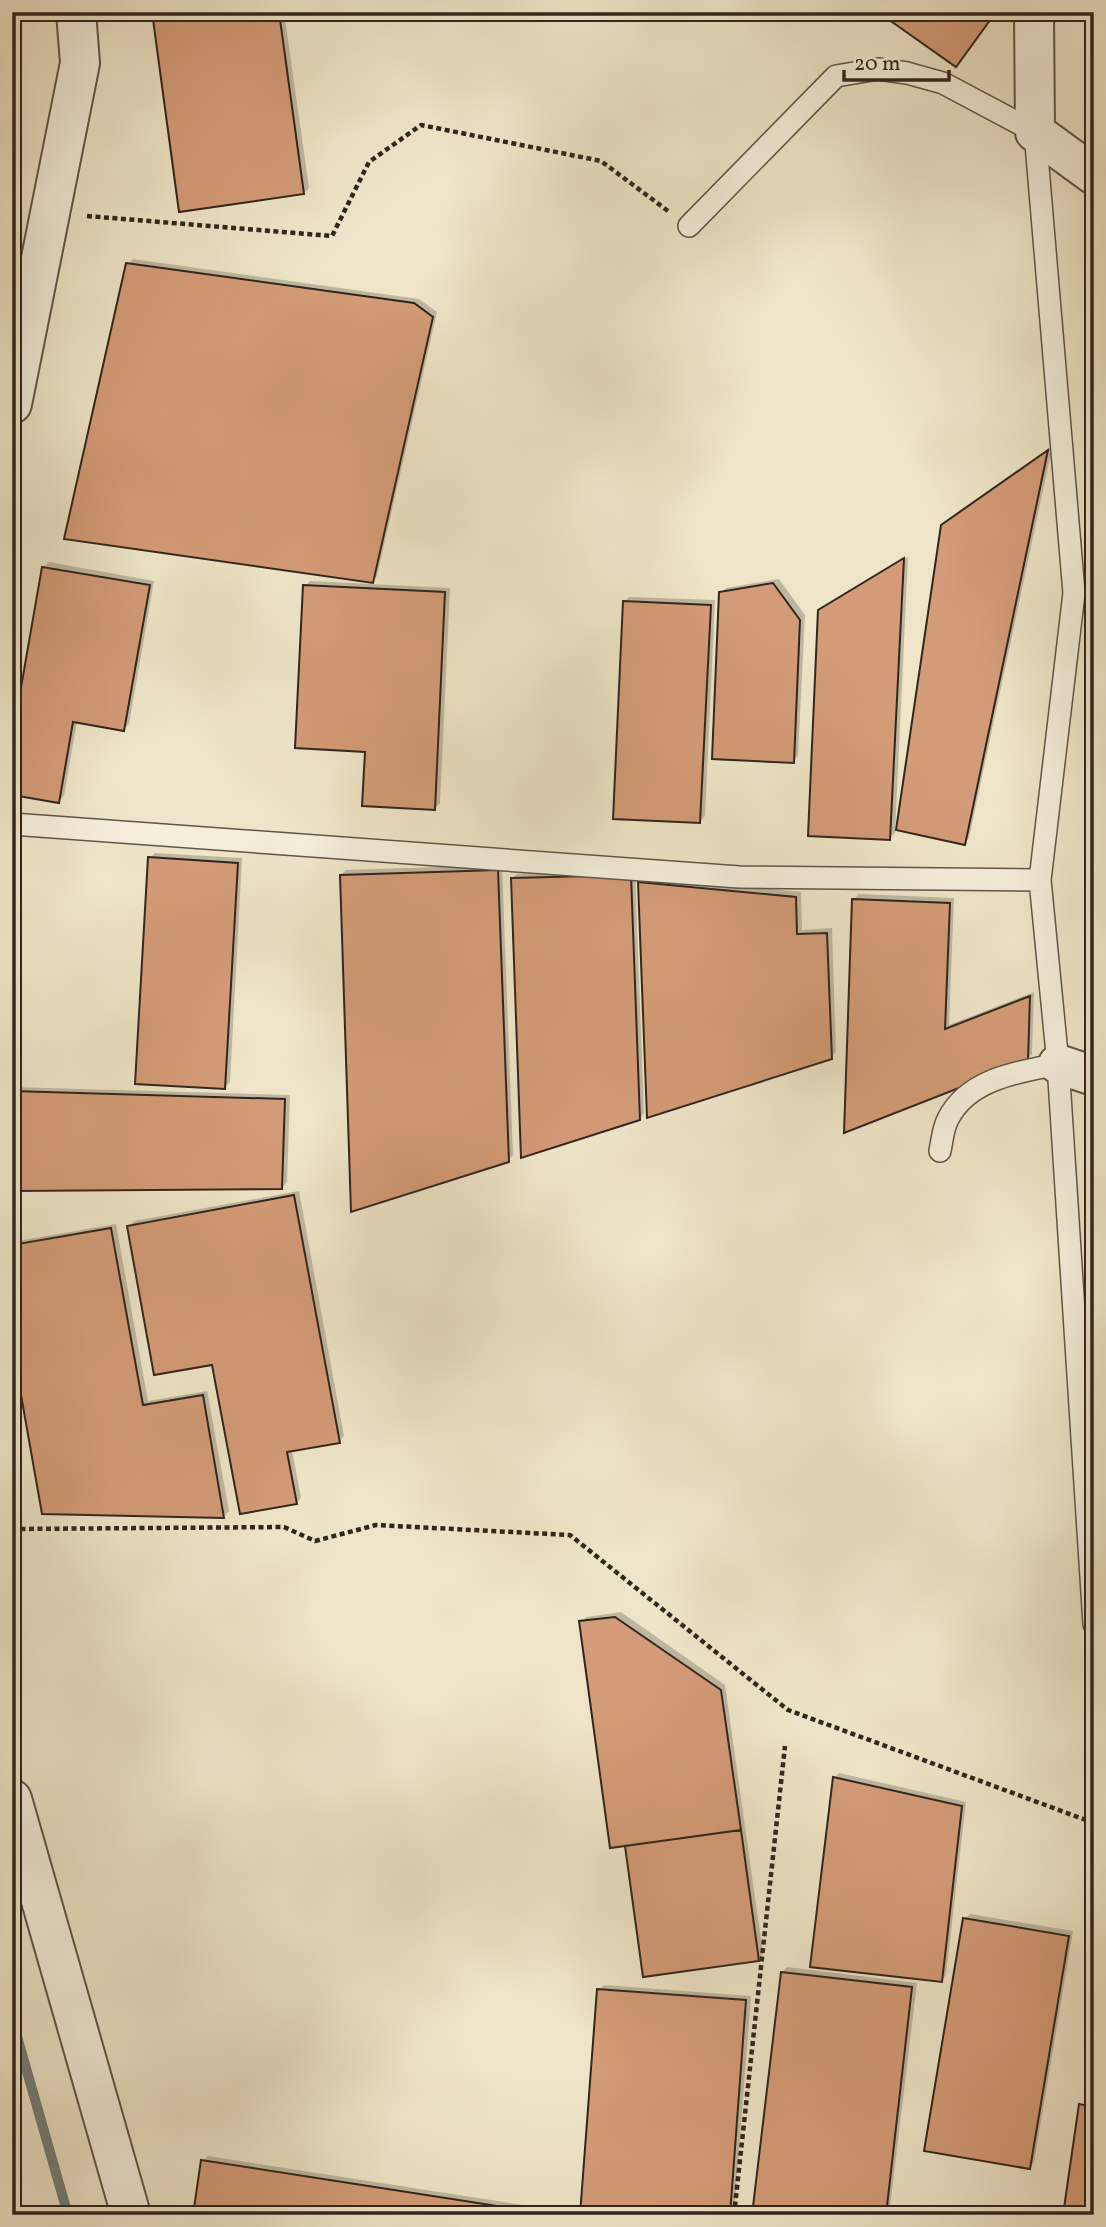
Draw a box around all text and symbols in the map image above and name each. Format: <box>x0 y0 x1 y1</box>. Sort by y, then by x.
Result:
scale bar <box>844 38 948 82</box>
text: 20 m <box>854 50 900 79</box>

